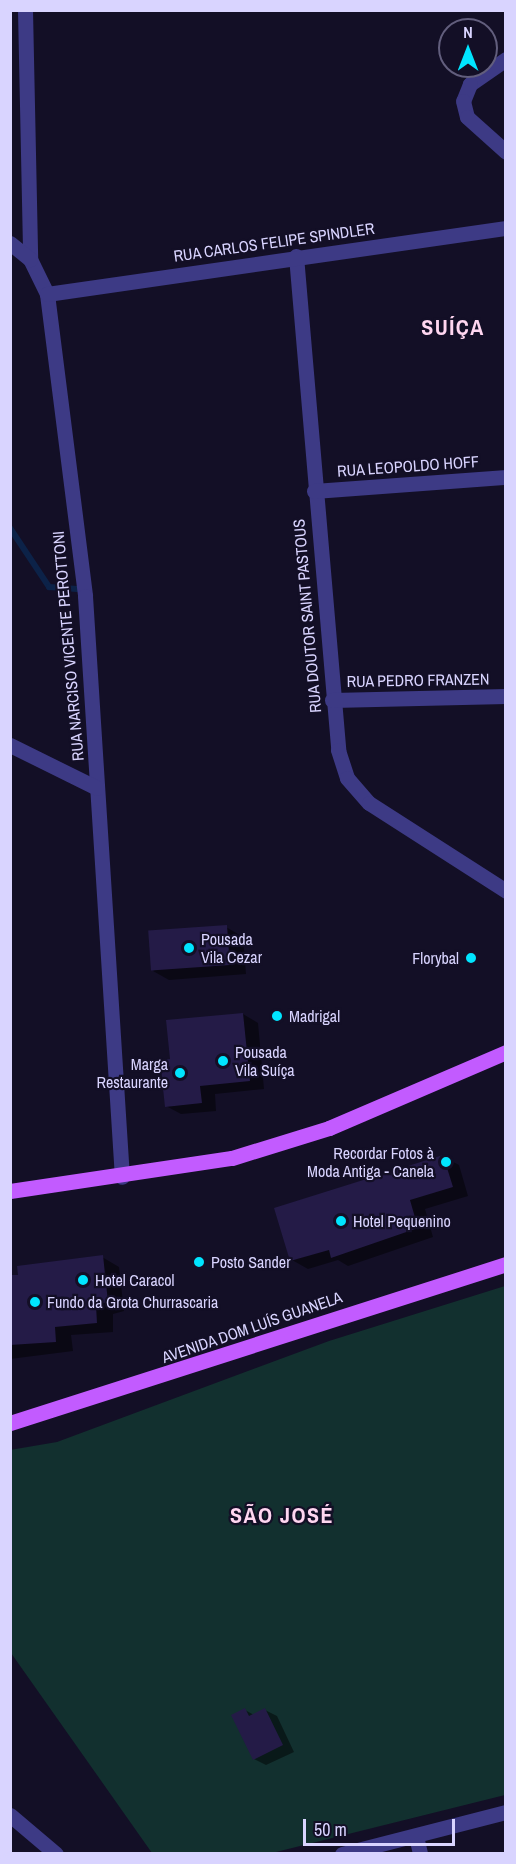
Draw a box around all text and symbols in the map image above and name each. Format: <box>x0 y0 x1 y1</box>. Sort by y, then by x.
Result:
north arrow <box>438 18 498 78</box>
text: N <box>463 21 473 43</box>
street label: RUA CARLOS FELIPE SPINDLER <box>172 218 376 266</box>
district label: SUÍÇA <box>421 315 485 341</box>
street label: RUA LEOPOLDO HOFF <box>336 451 480 481</box>
street label: RUA DOUTOR SAINT PASTOUS <box>289 518 325 714</box>
street label: RUA NARCISO VICENTE PEROTTONI <box>48 530 88 762</box>
street label: RUA PEDRO FRANZEN <box>346 669 490 691</box>
place label: Pousada Vila Cezar <box>201 929 262 967</box>
marker: Pousada Vila Cezar <box>182 941 196 955</box>
place label: Florybal <box>412 948 459 968</box>
marker: Florybal <box>464 951 478 965</box>
place label: Madrigal <box>289 1006 340 1026</box>
marker: Madrigal <box>270 1009 284 1023</box>
place label: Pousada Vila Suíça <box>235 1042 295 1080</box>
place label: Marga Restaurante <box>97 1054 168 1092</box>
marker: Pousada Vila Suíça <box>216 1054 230 1068</box>
marker: Marga Restaurante <box>173 1066 187 1080</box>
place label: Recordar Fotos à Moda Antiga - Canela <box>306 1143 434 1181</box>
marker: Recordar Fotos à Moda Antiga - Canela <box>439 1155 453 1169</box>
place label: Hotel Pequenino <box>353 1211 451 1231</box>
marker: Hotel Pequenino <box>334 1214 348 1228</box>
place label: Posto Sander <box>211 1252 291 1272</box>
marker: Posto Sander <box>192 1255 206 1269</box>
place label: Hotel Caracol <box>95 1270 174 1290</box>
marker: Hotel Caracol <box>76 1273 90 1287</box>
street label: AVENIDA DOM LUÍS GUANELA <box>159 1287 345 1367</box>
place label: Fundo da Grota Churrascaria <box>47 1292 218 1312</box>
marker: Fundo da Grota Churrascaria <box>28 1295 42 1309</box>
district label: SÃO JOSÉ <box>230 1503 334 1529</box>
scale bar <box>306 1807 458 1845</box>
text: 50 m <box>314 1817 347 1842</box>

